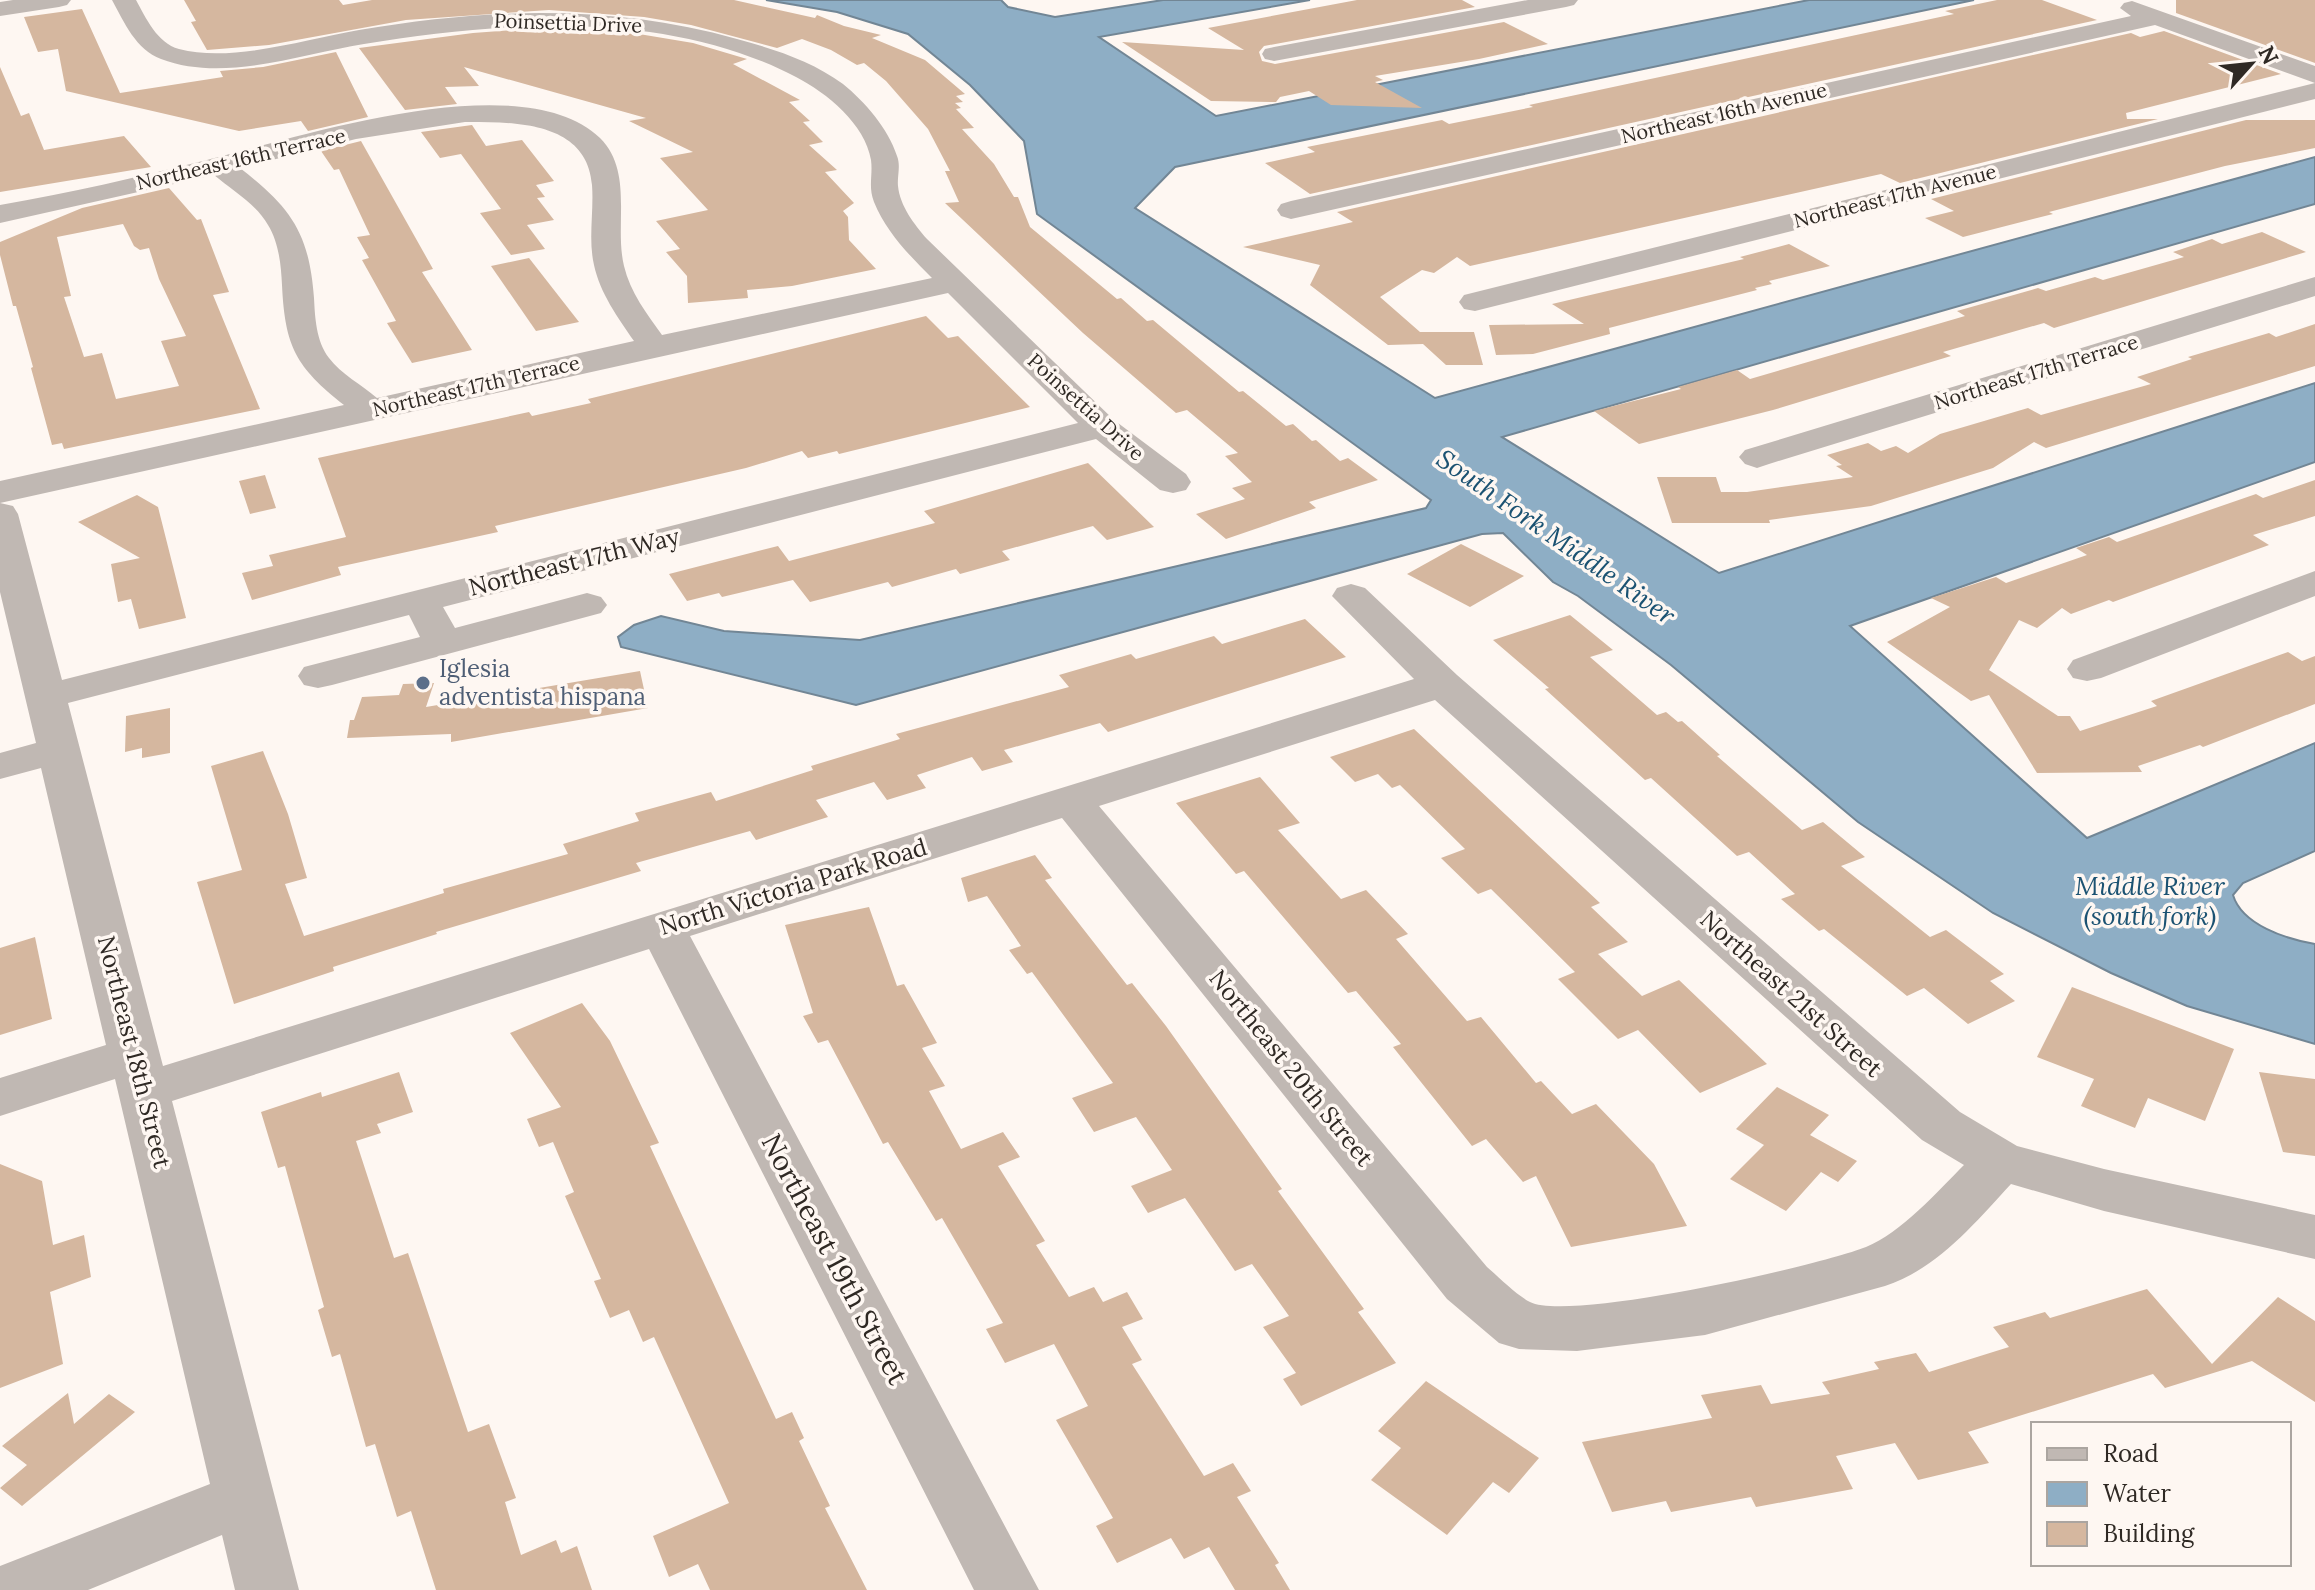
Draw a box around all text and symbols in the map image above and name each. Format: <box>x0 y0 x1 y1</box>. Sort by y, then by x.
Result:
street label: Poinsettia Drive <box>494 7 643 38</box>
north arrow <box>2211 24 2291 104</box>
text: N <box>2252 41 2285 69</box>
street label: Northeast 16th Avenue <box>1619 77 1829 148</box>
street label: Northeast 16th Terrace <box>134 122 348 195</box>
street label: Northeast 17th Avenue <box>1791 158 1999 233</box>
street label: Northeast 17th Terrace <box>1931 329 2141 414</box>
street label: Poinsettia Drive <box>1023 348 1150 466</box>
street label: Northeast 17th Terrace <box>370 349 582 422</box>
water label: South Fork Middle River <box>1431 442 1682 632</box>
street label: Northeast 17th Way <box>465 520 683 603</box>
place label: Iglesia adventista hispana <box>439 653 646 712</box>
marker: Iglesia adventista hispana <box>414 674 432 692</box>
street label: North Victoria Park Road <box>655 831 931 942</box>
water label: Middle River (south fork) <box>2075 869 2225 932</box>
street label: Northeast 21st Street <box>1694 904 1889 1084</box>
street label: Northeast 18th Street <box>91 932 179 1172</box>
street label: Northeast 20th Street <box>1203 963 1381 1173</box>
street label: Northeast 19th Street <box>754 1127 916 1391</box>
legend <box>2031 1422 2291 1566</box>
text: Road <box>2103 1438 2159 1469</box>
text: Water <box>2103 1478 2171 1509</box>
text: Building <box>2103 1518 2195 1549</box>

